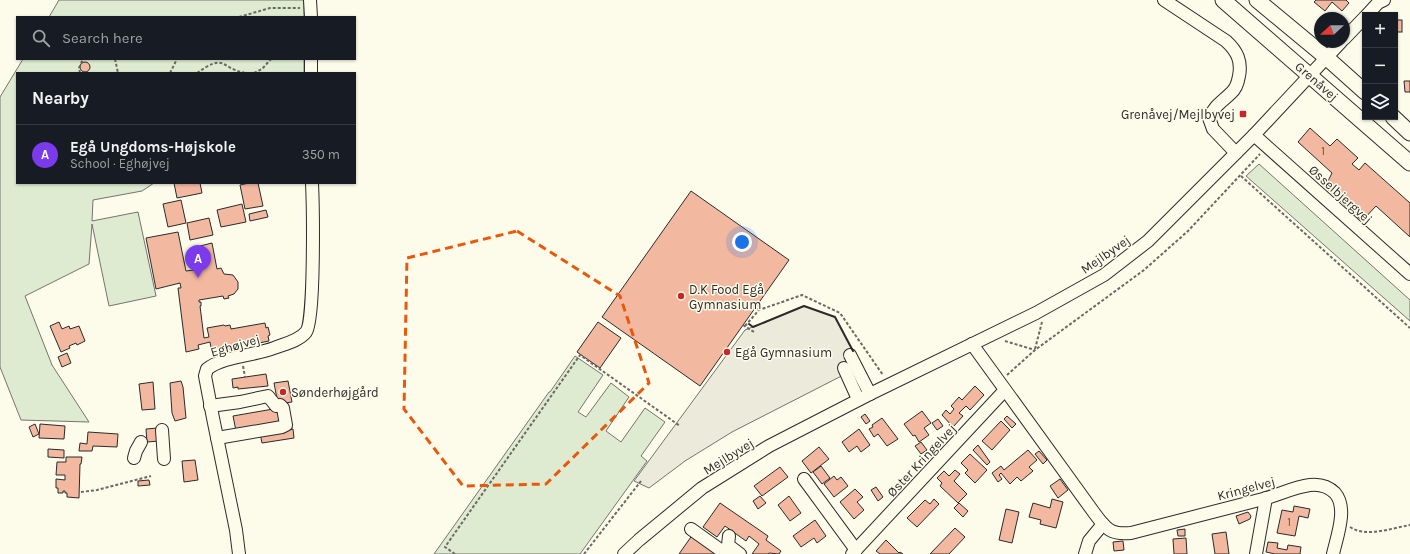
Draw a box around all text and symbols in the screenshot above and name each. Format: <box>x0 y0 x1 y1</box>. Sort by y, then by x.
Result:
north arrow <box>1314 12 1350 48</box>
map controls <box>1362 12 1398 120</box>
button: + <box>1362 12 1398 48</box>
search box <box>16 16 356 60</box>
icon: search <box>30 27 52 49</box>
text: Search here <box>62 29 143 47</box>
button: − <box>1362 48 1398 84</box>
street label: Grenåvej <box>1292 59 1341 104</box>
button: layers <box>1362 84 1398 120</box>
text: Nearby <box>32 88 89 108</box>
place label: Grenåvej/Mejlbyvej <box>1121 107 1235 122</box>
marker: Grenåvej/Mejlbyvej <box>1238 109 1248 119</box>
text: Egå Ungdoms-Højskole <box>70 138 236 156</box>
house number: 1 <box>1321 145 1325 158</box>
text: A <box>41 147 49 162</box>
text: 350 m <box>302 147 340 162</box>
text: School · Eghøjvej <box>70 156 170 171</box>
street label: Øsselbjergvej <box>1306 162 1375 227</box>
your location <box>732 232 752 252</box>
street label: Mejlbyvej <box>1078 232 1133 277</box>
pin: A <box>185 245 211 278</box>
place label: D.K Food Egå Gymnasium <box>689 282 764 312</box>
marker: D.K Food Egå Gymnasium <box>676 291 686 301</box>
street label: Eghøjvej <box>209 331 262 360</box>
place label: Egå Gymnasium <box>735 345 832 360</box>
marker: Egå Gymnasium <box>722 347 732 357</box>
place label: Sønderhøjgård <box>291 385 379 400</box>
marker: Sønderhøjgård <box>278 387 288 397</box>
street label: Øster Kringelvej <box>884 421 959 500</box>
street label: Mejlbyvej <box>700 435 756 478</box>
street label: Kringelvej <box>1216 474 1277 503</box>
house number: 1 <box>1287 516 1291 529</box>

